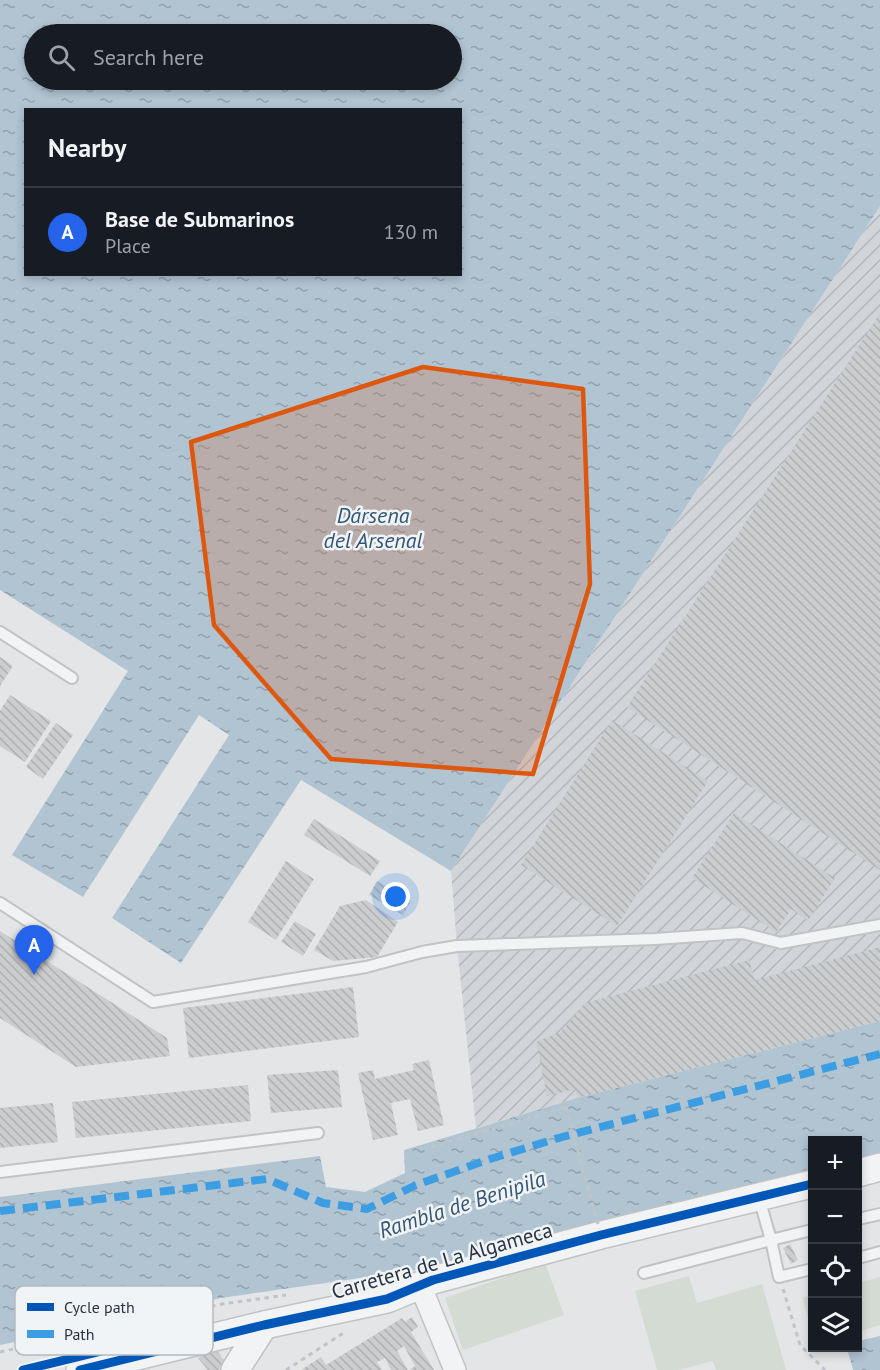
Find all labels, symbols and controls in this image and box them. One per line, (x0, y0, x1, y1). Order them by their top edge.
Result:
search box (24, 24, 462, 90)
icon: search (45, 41, 78, 74)
text: Search here (93, 43, 204, 71)
text: Nearby (48, 131, 126, 164)
text: Base de Submarinos (105, 205, 294, 233)
text: A (61, 219, 74, 245)
text: 130 m (384, 219, 438, 245)
text: Place (105, 233, 151, 259)
water label: Dársena del Arsenal (324, 501, 423, 554)
your location (381, 882, 410, 911)
pin: A (15, 926, 54, 975)
map controls (808, 1136, 862, 1352)
button: + (808, 1136, 862, 1190)
water label: Rambla de Benipila (375, 1164, 549, 1244)
button: − (808, 1190, 862, 1244)
street label: Carretera de La Algameca (328, 1216, 555, 1305)
button: locate (808, 1244, 862, 1298)
legend (15, 1286, 213, 1355)
text: Cycle path (64, 1297, 135, 1317)
button: layers (808, 1298, 862, 1352)
text: Path (64, 1324, 95, 1344)

